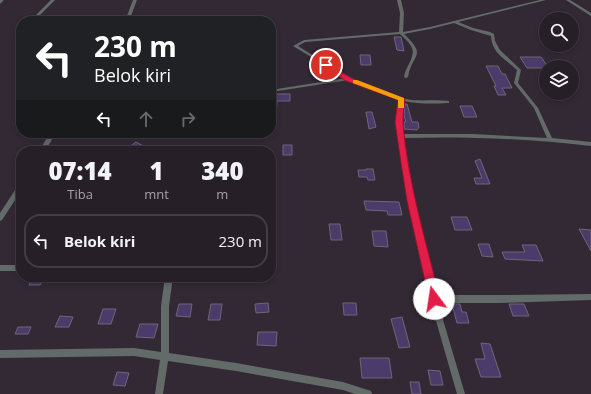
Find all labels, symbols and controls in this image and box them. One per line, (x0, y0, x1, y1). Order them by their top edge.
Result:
map controls (539, 12, 579, 100)
button: search (539, 12, 579, 52)
text: 230 m (94, 27, 177, 65)
icon: left (28, 32, 80, 84)
pin (309, 48, 343, 82)
icon: arrive (315, 54, 337, 76)
button: layers (539, 60, 579, 100)
text: Belok kiri (94, 63, 171, 87)
icon: left (93, 108, 115, 130)
icon: ahead (135, 108, 157, 130)
icon: right (177, 108, 199, 130)
text: 07:14 (48, 154, 112, 187)
text: 1 (149, 154, 164, 187)
text: 340 (201, 154, 243, 187)
text: Tiba (67, 185, 93, 203)
text: mnt (144, 185, 169, 203)
text: m (216, 185, 228, 203)
icon: left (30, 230, 52, 252)
text: Belok kiri (64, 231, 135, 251)
text: 230 m (218, 231, 262, 251)
position arrow (413, 278, 455, 320)

